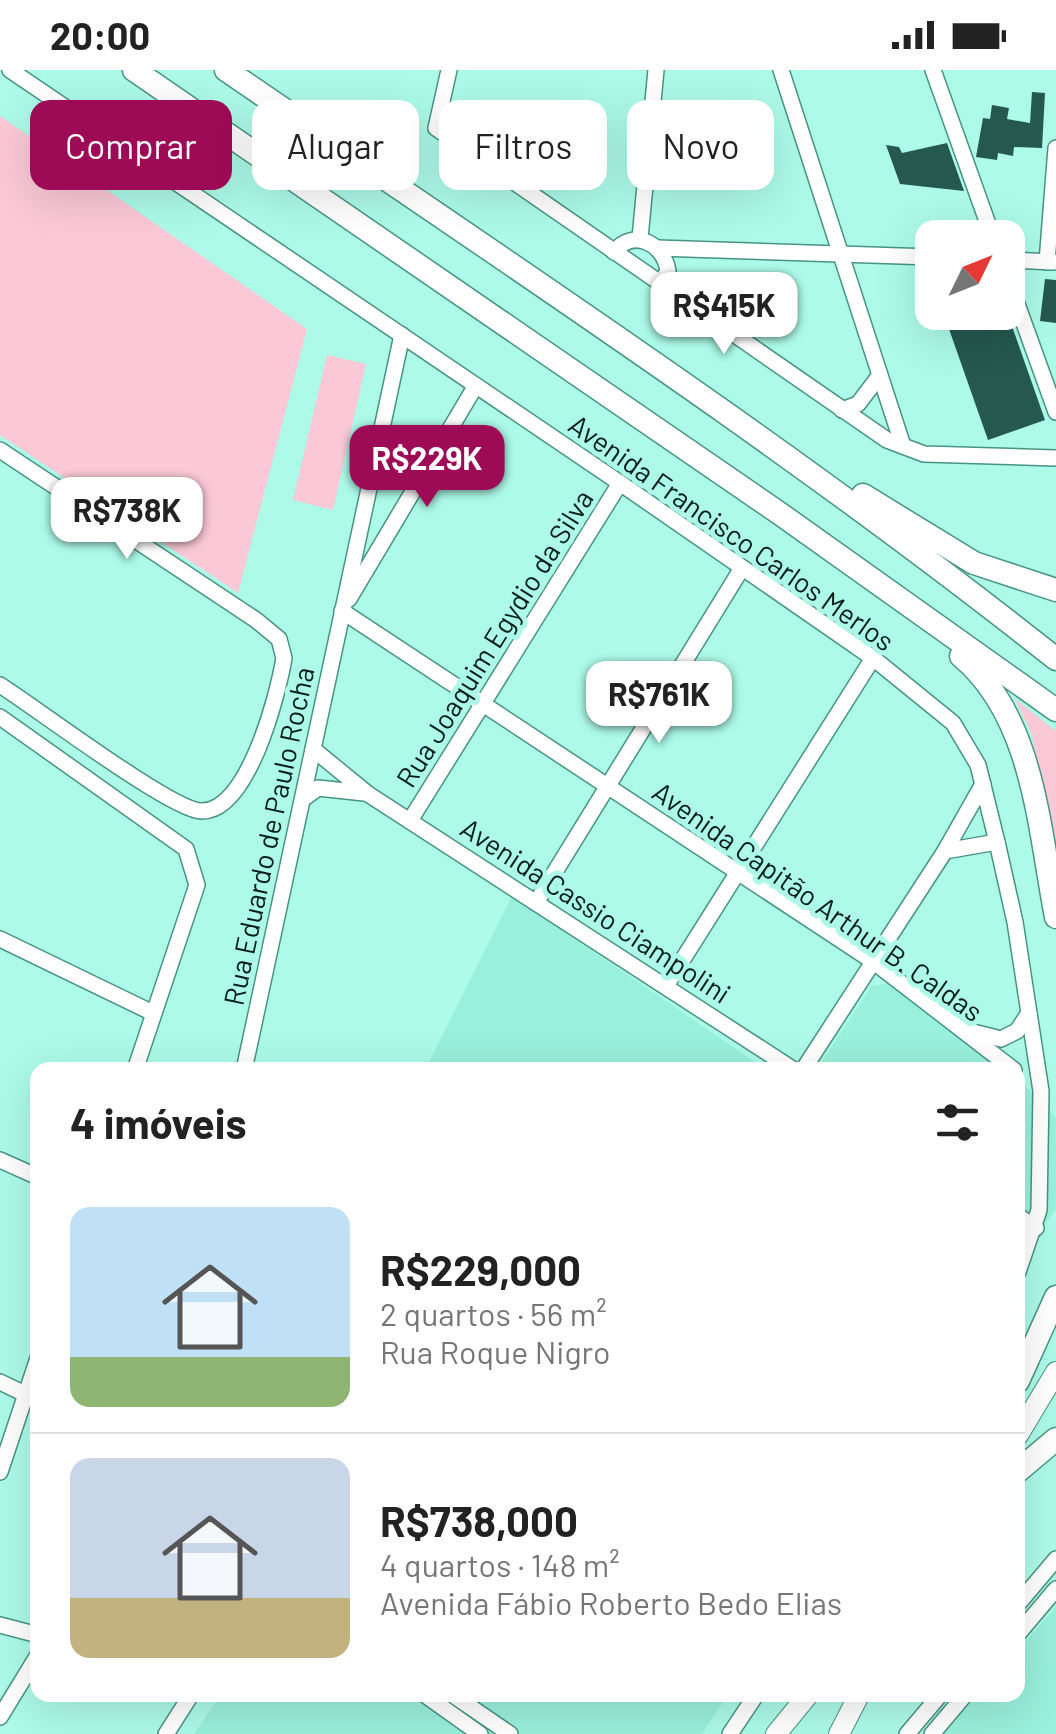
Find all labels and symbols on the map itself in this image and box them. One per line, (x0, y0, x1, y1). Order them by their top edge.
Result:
north arrow (915, 220, 1025, 330)
pin: R$415K (643, 272, 805, 357)
street label: Avenida Francisco Carlos Merlos (563, 406, 901, 658)
pin: R$229K (346, 425, 508, 510)
pin: R$738K (46, 477, 208, 562)
street label: Rua Joaquim Egydio da Silva (388, 483, 600, 793)
pin: R$761K (578, 661, 740, 746)
street label: Rua Eduardo de Paulo Rocha (216, 664, 320, 1008)
street label: Avenida Capitão Arthur B. Caldas (646, 774, 990, 1028)
street label: Avenida Cassio Ciampolini (455, 810, 737, 1010)

